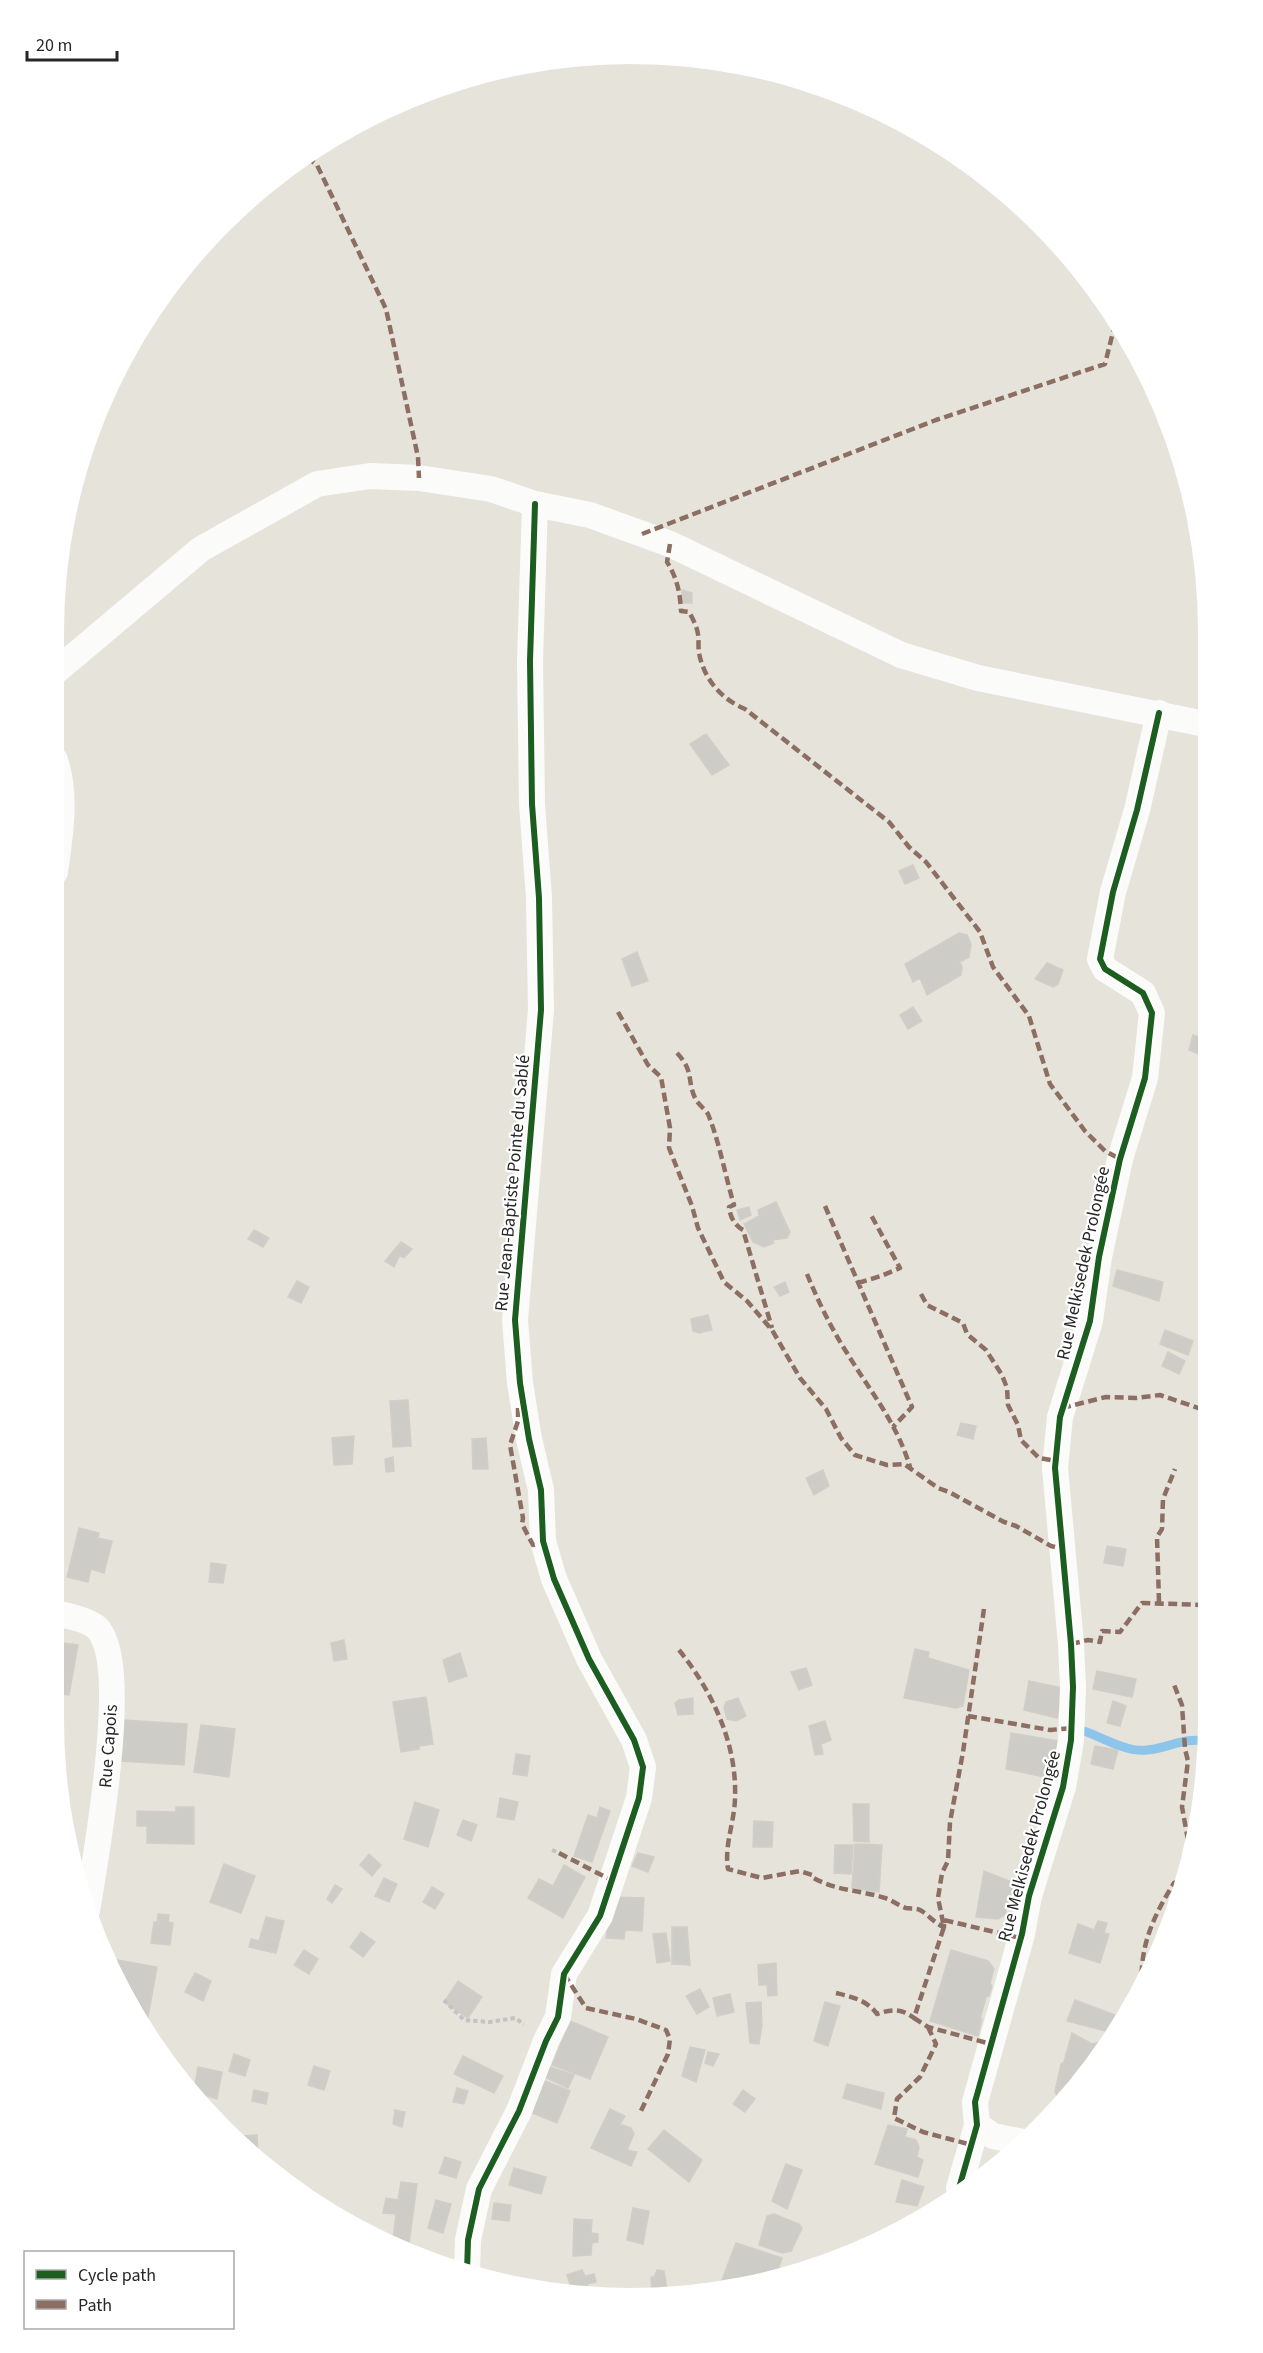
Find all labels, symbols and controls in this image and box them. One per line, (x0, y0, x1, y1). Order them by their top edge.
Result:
scale bar (27, 24, 117, 62)
text: 20 m (36, 33, 72, 58)
street label: Rue Jean-Baptiste Pointe du Sablé (489, 1054, 536, 1312)
street label: Rue Melkisedek Prolongée (1051, 1164, 1116, 1362)
street label: Rue Capois (93, 1703, 124, 1789)
street label: Rue Melkisedek Prolongée (992, 1748, 1067, 1945)
legend (24, 2251, 234, 2329)
text: Cycle path (78, 2263, 156, 2288)
text: Path (78, 2293, 112, 2318)

